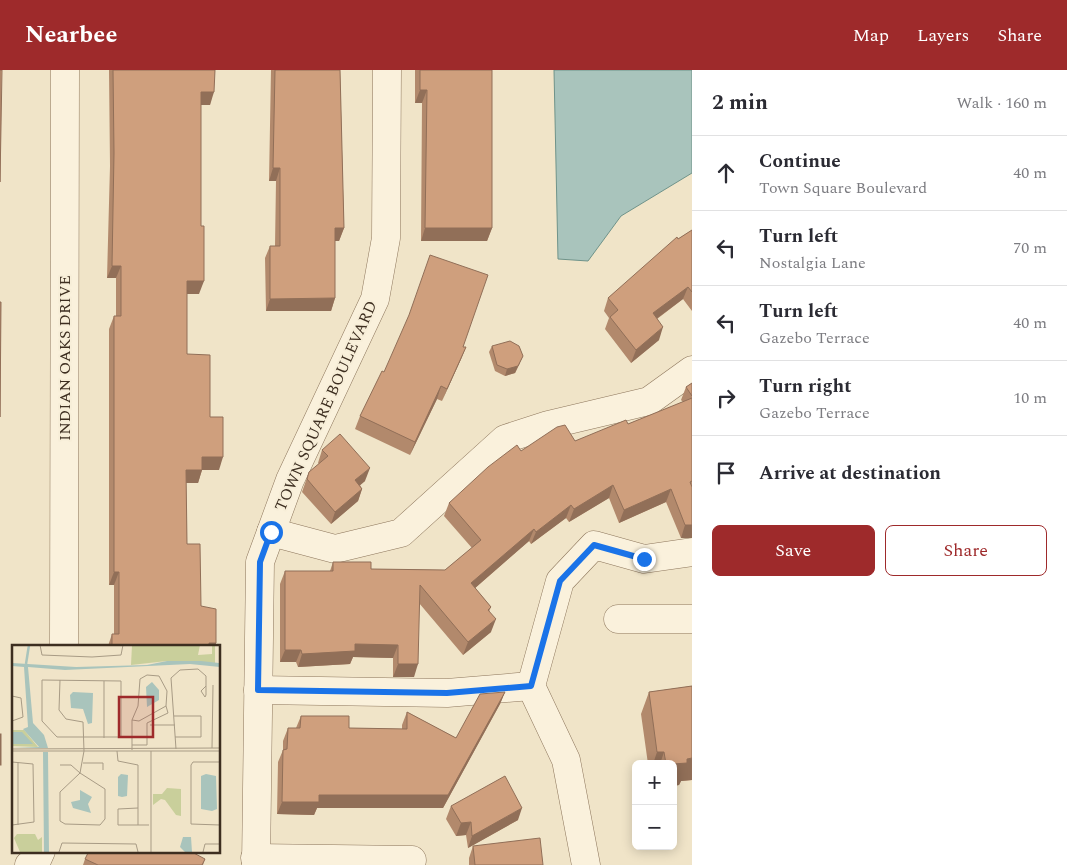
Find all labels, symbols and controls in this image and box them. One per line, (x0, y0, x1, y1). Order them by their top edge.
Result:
text: Nearbee (25, 17, 117, 53)
text: Map (853, 22, 889, 49)
text: Layers (917, 22, 969, 49)
text: Share (997, 22, 1042, 49)
text: 2 min (712, 87, 768, 119)
text: Walk · 160 m (956, 91, 1047, 115)
text: Continue (759, 147, 841, 176)
icon: ahead (712, 159, 740, 187)
text: 40 m (1013, 161, 1047, 185)
text: Town Square Boulevard (759, 176, 927, 200)
text: Turn left (759, 222, 838, 251)
icon: left (712, 234, 740, 262)
text: 70 m (1013, 236, 1047, 260)
text: Nostalgia Lane (759, 251, 866, 275)
street label: INDIAN OAKS DRIVE (53, 275, 77, 441)
street label: TOWN SQUARE BOULEVARD (269, 297, 383, 515)
text: Turn left (759, 297, 838, 326)
icon: left (712, 309, 740, 337)
text: 40 m (1013, 311, 1047, 335)
text: Gazebo Terrace (759, 326, 870, 350)
text: Turn right (759, 372, 852, 401)
icon: right (712, 384, 740, 412)
text: 10 m (1013, 386, 1047, 410)
text: Gazebo Terrace (759, 401, 870, 425)
icon: arrive (712, 459, 740, 487)
text: Arrive at destination (759, 459, 941, 488)
route start (260, 521, 283, 544)
button: Save (712, 525, 875, 576)
button: Share (885, 525, 1047, 576)
route end (633, 548, 656, 571)
inset map (12, 645, 220, 852)
map controls (632, 760, 677, 850)
button: + (632, 760, 677, 805)
button: − (632, 805, 677, 850)

